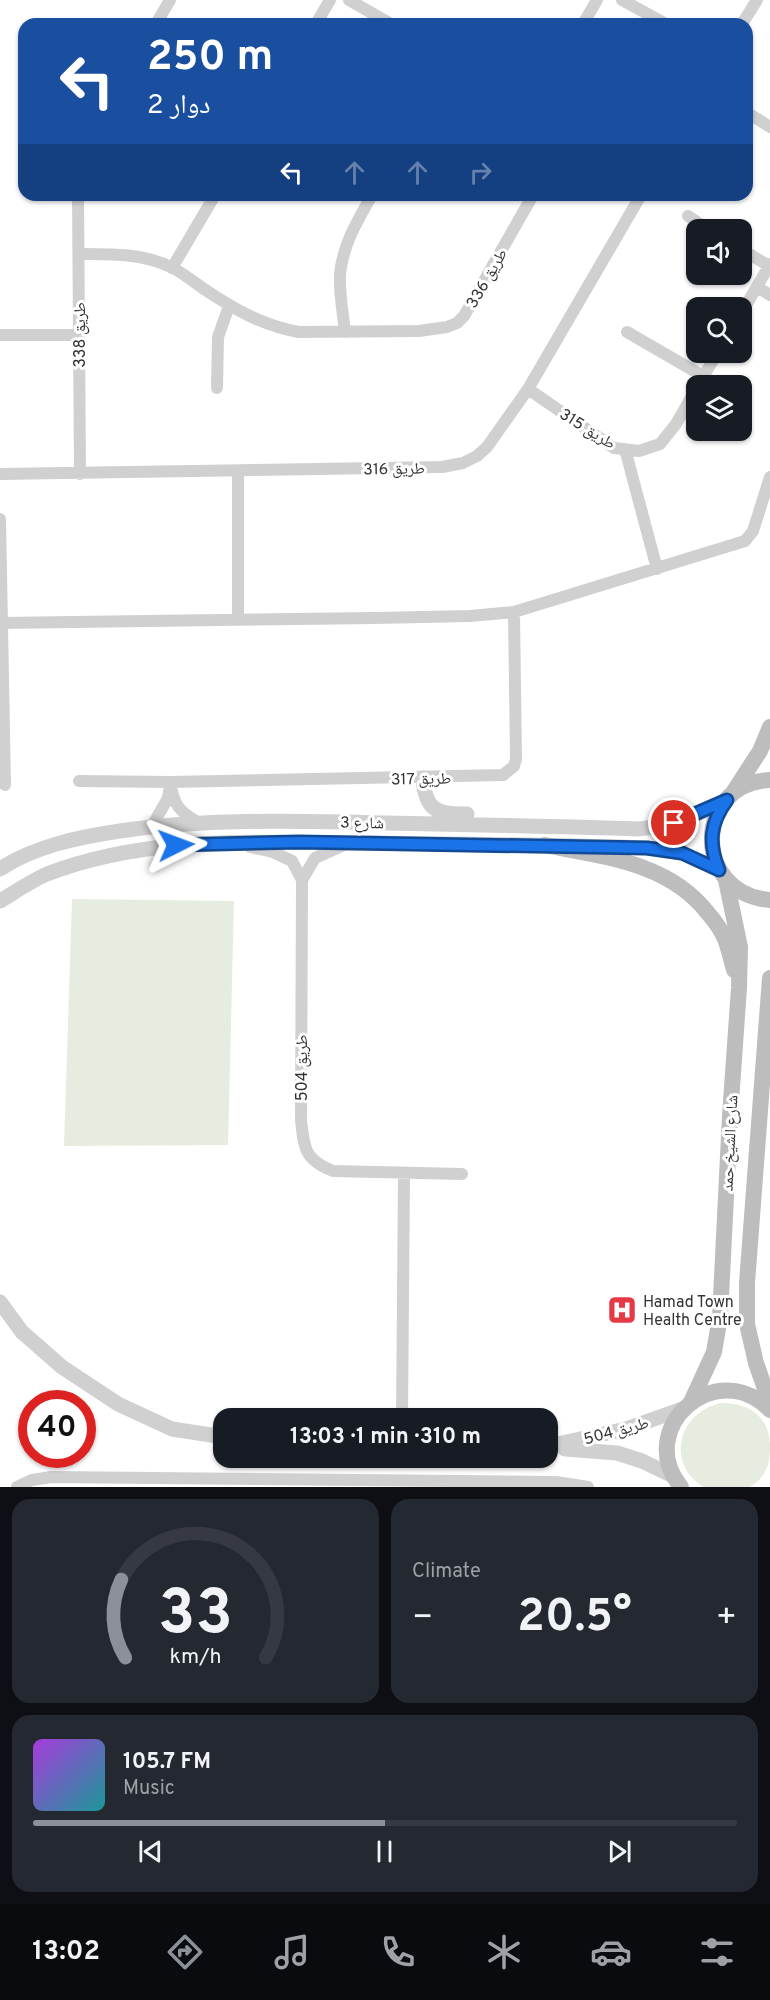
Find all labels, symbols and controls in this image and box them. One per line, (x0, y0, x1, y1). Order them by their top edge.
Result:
text: 250 m (147, 32, 273, 85)
icon: left (48, 42, 126, 120)
text: دوار 2 (147, 89, 211, 123)
icon: left (275, 156, 308, 189)
icon: ahead (338, 156, 371, 189)
icon: ahead (401, 156, 434, 189)
icon: right (464, 156, 497, 189)
map controls (686, 219, 752, 441)
button: sound (686, 219, 752, 285)
street label: طريق 336 (463, 246, 513, 312)
button: search (686, 297, 752, 363)
street label: طريق 338 (71, 302, 91, 368)
button: layers (686, 375, 752, 441)
street label: طريق 315 (555, 405, 619, 455)
street label: طريق 316 (363, 459, 425, 481)
street label: طريق 317 (391, 769, 451, 791)
pin (648, 797, 699, 848)
icon: arrive (657, 806, 690, 839)
position arrow (144, 813, 208, 877)
street label: شارع 3 (340, 814, 384, 834)
street label: طريق 504 (293, 1035, 313, 1101)
street label: شارع الشيخ حمد (718, 1094, 744, 1192)
place label: Hamad Town Health Centre (643, 1293, 742, 1331)
hospital icon: Hamad Town Health Centre (606, 1294, 638, 1326)
speed limit sign: 40 (18, 1390, 96, 1468)
street label: طريق 504 (582, 1414, 651, 1450)
text: 13:03 · 1 min · 310 m (290, 1424, 481, 1451)
text: Climate (412, 1559, 481, 1585)
text: 33 (158, 1577, 233, 1656)
text: 20.5° (517, 1590, 632, 1647)
text: − (412, 1598, 433, 1640)
text: + (716, 1598, 737, 1640)
text: km/h (169, 1644, 222, 1671)
text: 105.7 FM (123, 1749, 211, 1776)
text: Music (123, 1776, 175, 1802)
icon: previous (134, 1835, 167, 1868)
icon: pause (368, 1835, 401, 1868)
icon: next (603, 1835, 636, 1868)
icon: directions (164, 1931, 206, 1973)
icon: music (271, 1931, 313, 1973)
icon: phone (377, 1931, 419, 1973)
icon: climate (483, 1931, 525, 1973)
icon: car (590, 1931, 632, 1973)
icon: filters (696, 1931, 738, 1973)
text: 13:02 (32, 1935, 100, 1969)

